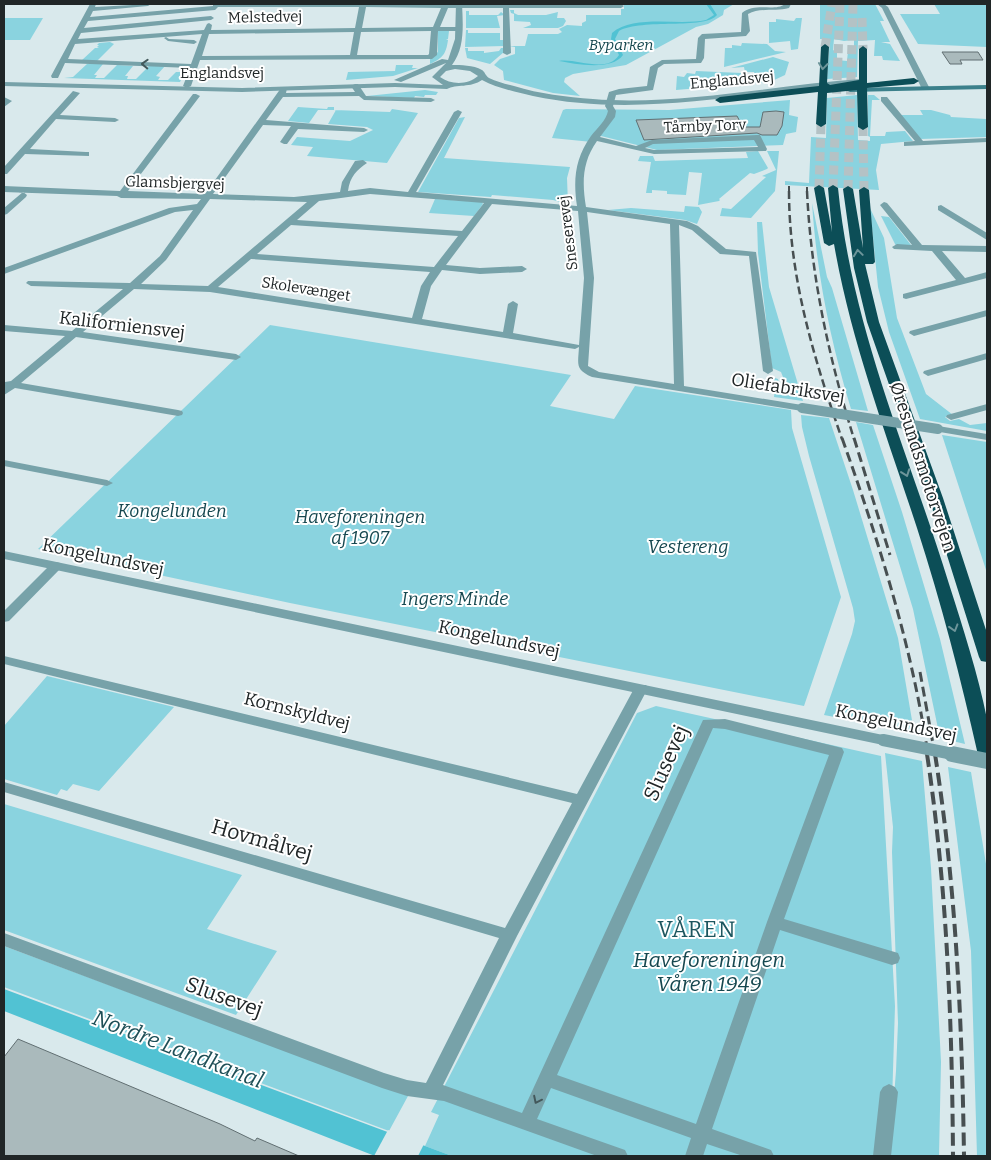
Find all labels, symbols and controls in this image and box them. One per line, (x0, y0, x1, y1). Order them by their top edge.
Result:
street label: Melstedvej (228, 7, 302, 27)
park label: Byparken (589, 36, 653, 54)
one-way arrow (141, 58, 149, 69)
one-way arrow (818, 62, 829, 70)
street label: Englandsvej (180, 64, 264, 82)
street label: Englandsvej (689, 67, 775, 93)
street label: Tårnby Torv (663, 116, 747, 136)
street label: Glamsbjergvej (125, 172, 225, 194)
street label: Sneserevej (554, 194, 582, 272)
one-way arrow (853, 249, 863, 257)
street label: Skolevænget (260, 273, 352, 305)
street label: Kaliforniensvej (58, 306, 186, 344)
street label: Oliefabriksvej (730, 368, 846, 408)
street label: Øresundsmotorvejen (885, 379, 961, 556)
one-way arrow (900, 468, 910, 477)
park label: Kongelunden (117, 500, 227, 522)
park label: Haveforeningen af 1907 (295, 506, 425, 549)
street label: Kongelundsvej (40, 533, 166, 581)
park label: Vestereng (647, 536, 729, 558)
park label: Ingers Minde (402, 588, 508, 610)
street label: Kongelundsvej (436, 615, 562, 663)
one-way arrow (948, 623, 958, 632)
street label: Kornskyldvej (242, 687, 352, 735)
street label: Kongelundsvej (833, 699, 959, 747)
street label: Slusevej (638, 721, 694, 805)
street label: Hovmålvej (209, 813, 315, 867)
district label: VÅREN (658, 916, 736, 943)
park label: Haveforeningen Våren 1949 (633, 947, 785, 997)
street label: Slusevej (182, 971, 266, 1023)
water label: Nordre Landkanal (89, 1004, 267, 1094)
one-way arrow (533, 1095, 543, 1104)

